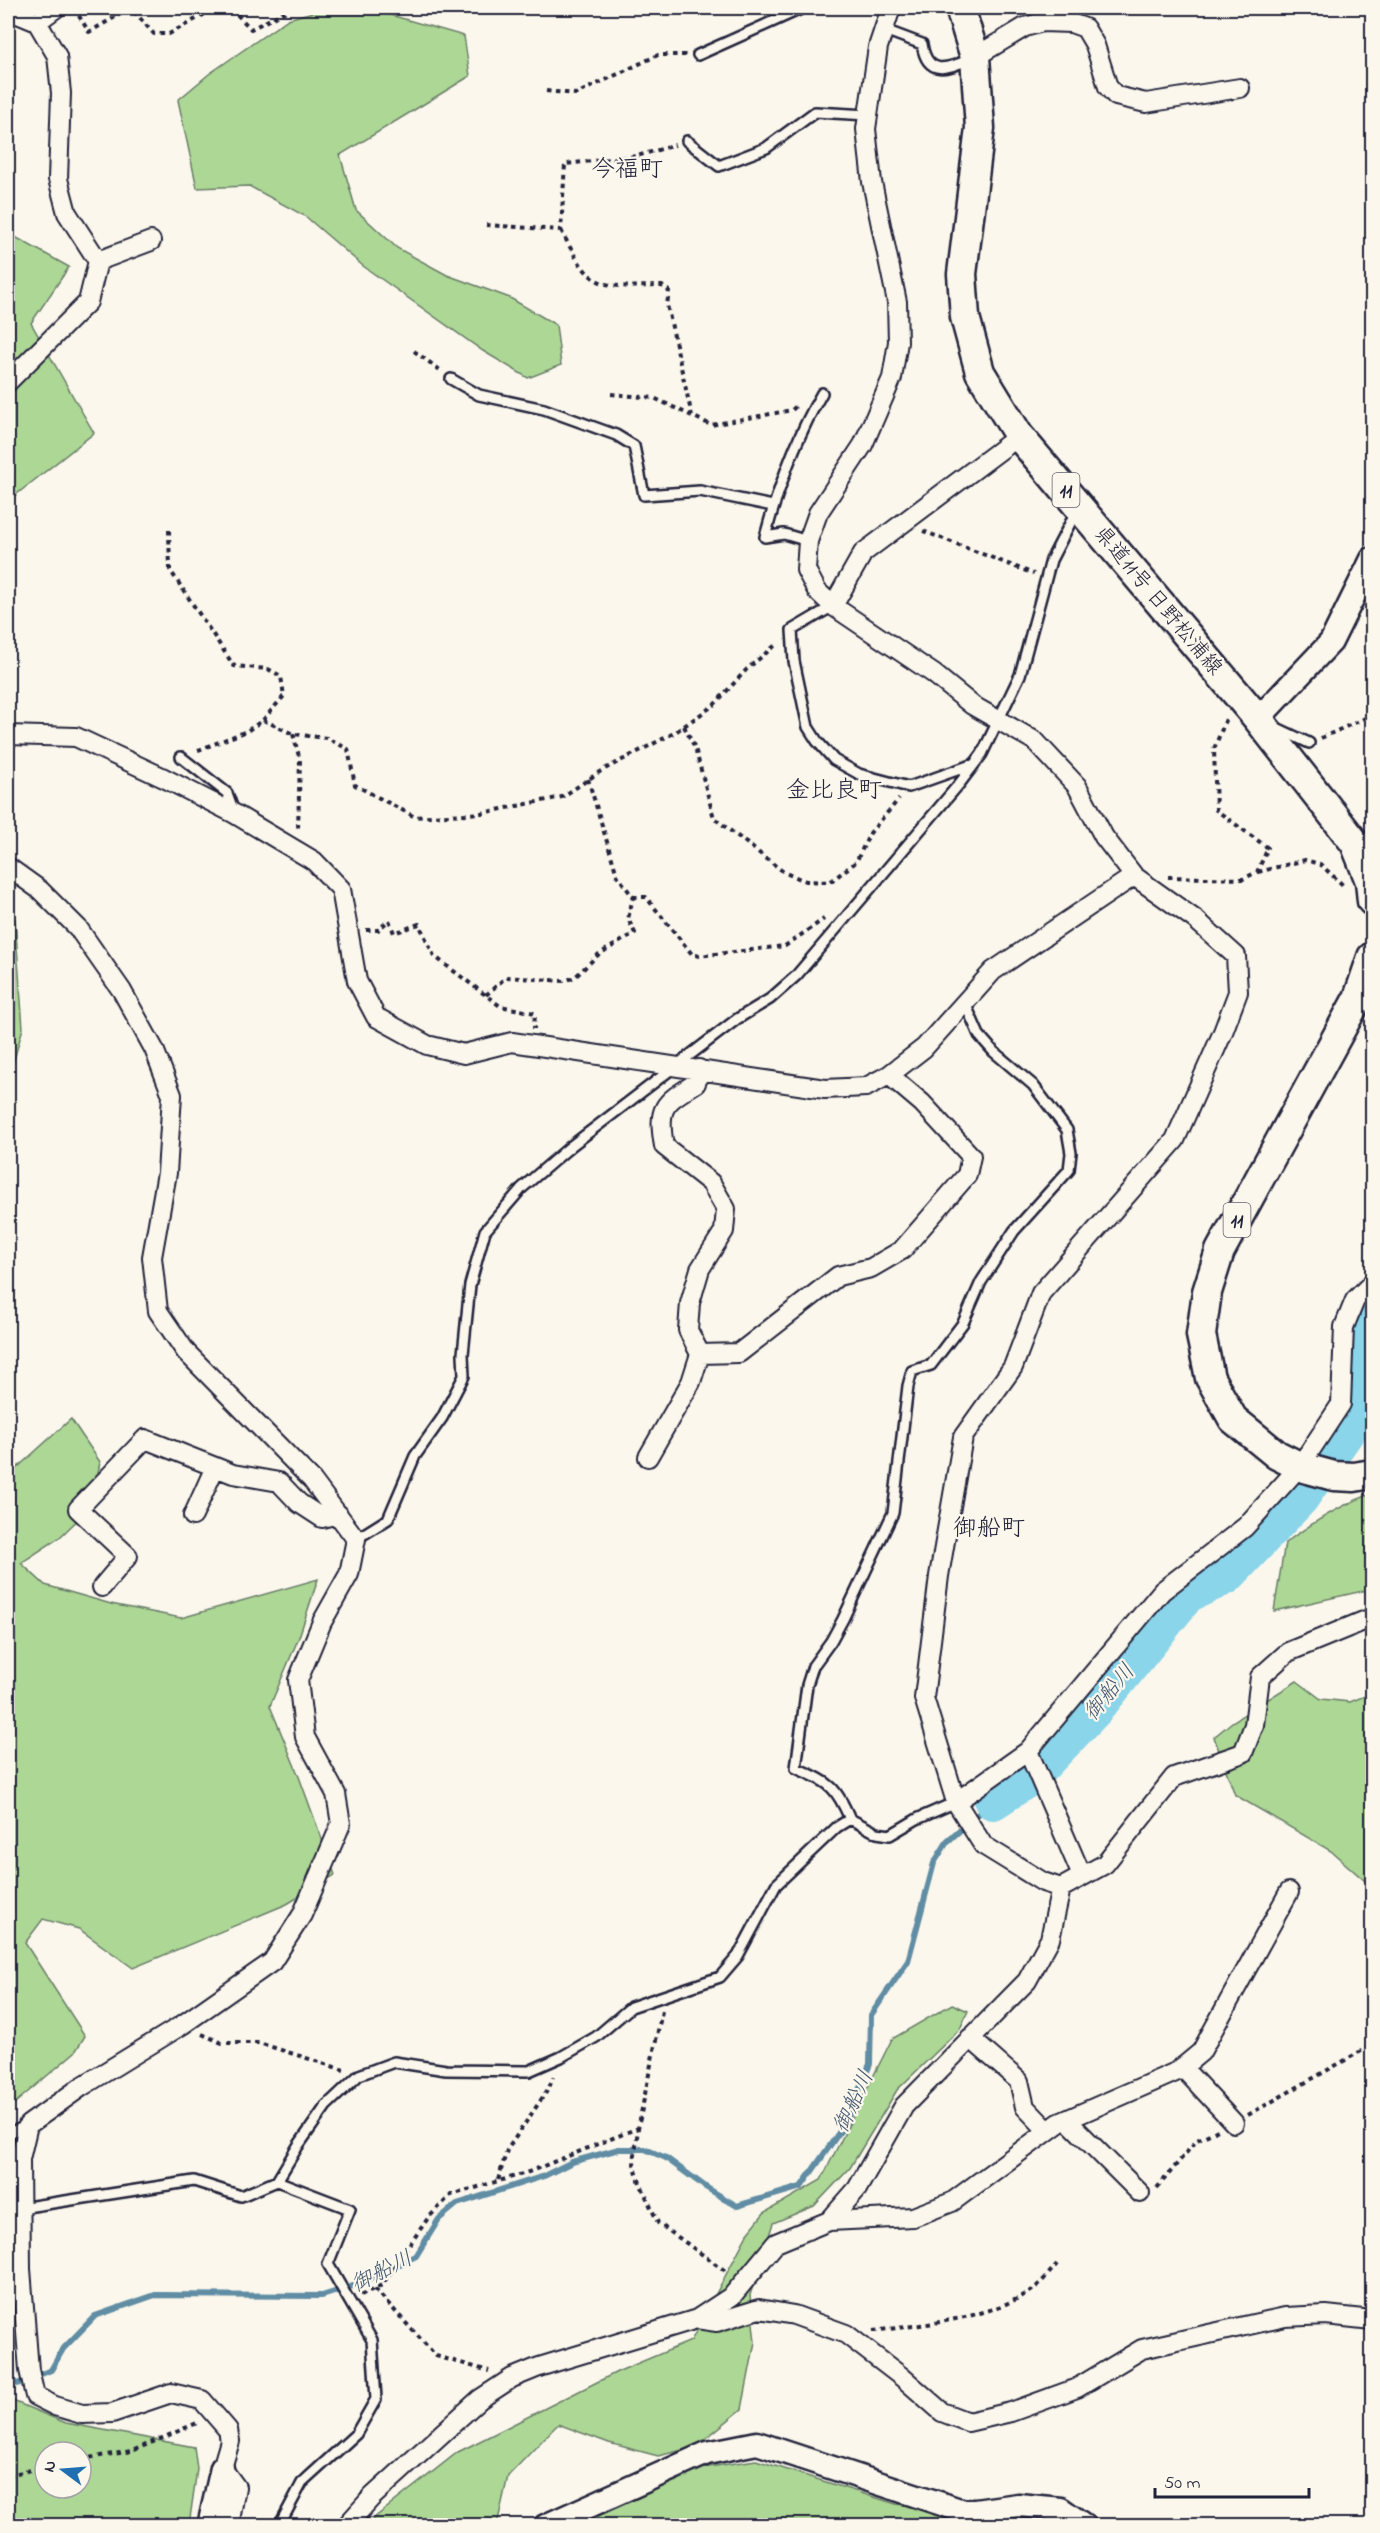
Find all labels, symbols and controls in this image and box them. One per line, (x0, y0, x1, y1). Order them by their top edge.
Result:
district label: 今福町 (591, 153, 663, 188)
road number: 11 (1052, 473, 1080, 507)
street label: 県道11号 日野松浦線 (1086, 520, 1229, 682)
district label: 金比良町 (786, 774, 882, 809)
road number: 11 (1224, 1203, 1250, 1237)
district label: 御船町 (953, 1512, 1025, 1547)
water label: 御船川 (1077, 1657, 1144, 1728)
water label: 御船川 (826, 2066, 883, 2139)
water label: 御船川 (346, 2243, 419, 2302)
north arrow (33, 2440, 93, 2500)
text: N (37, 2458, 64, 2475)
scale bar (1155, 2461, 1310, 2499)
text: 50 m (1164, 2471, 1201, 2497)

